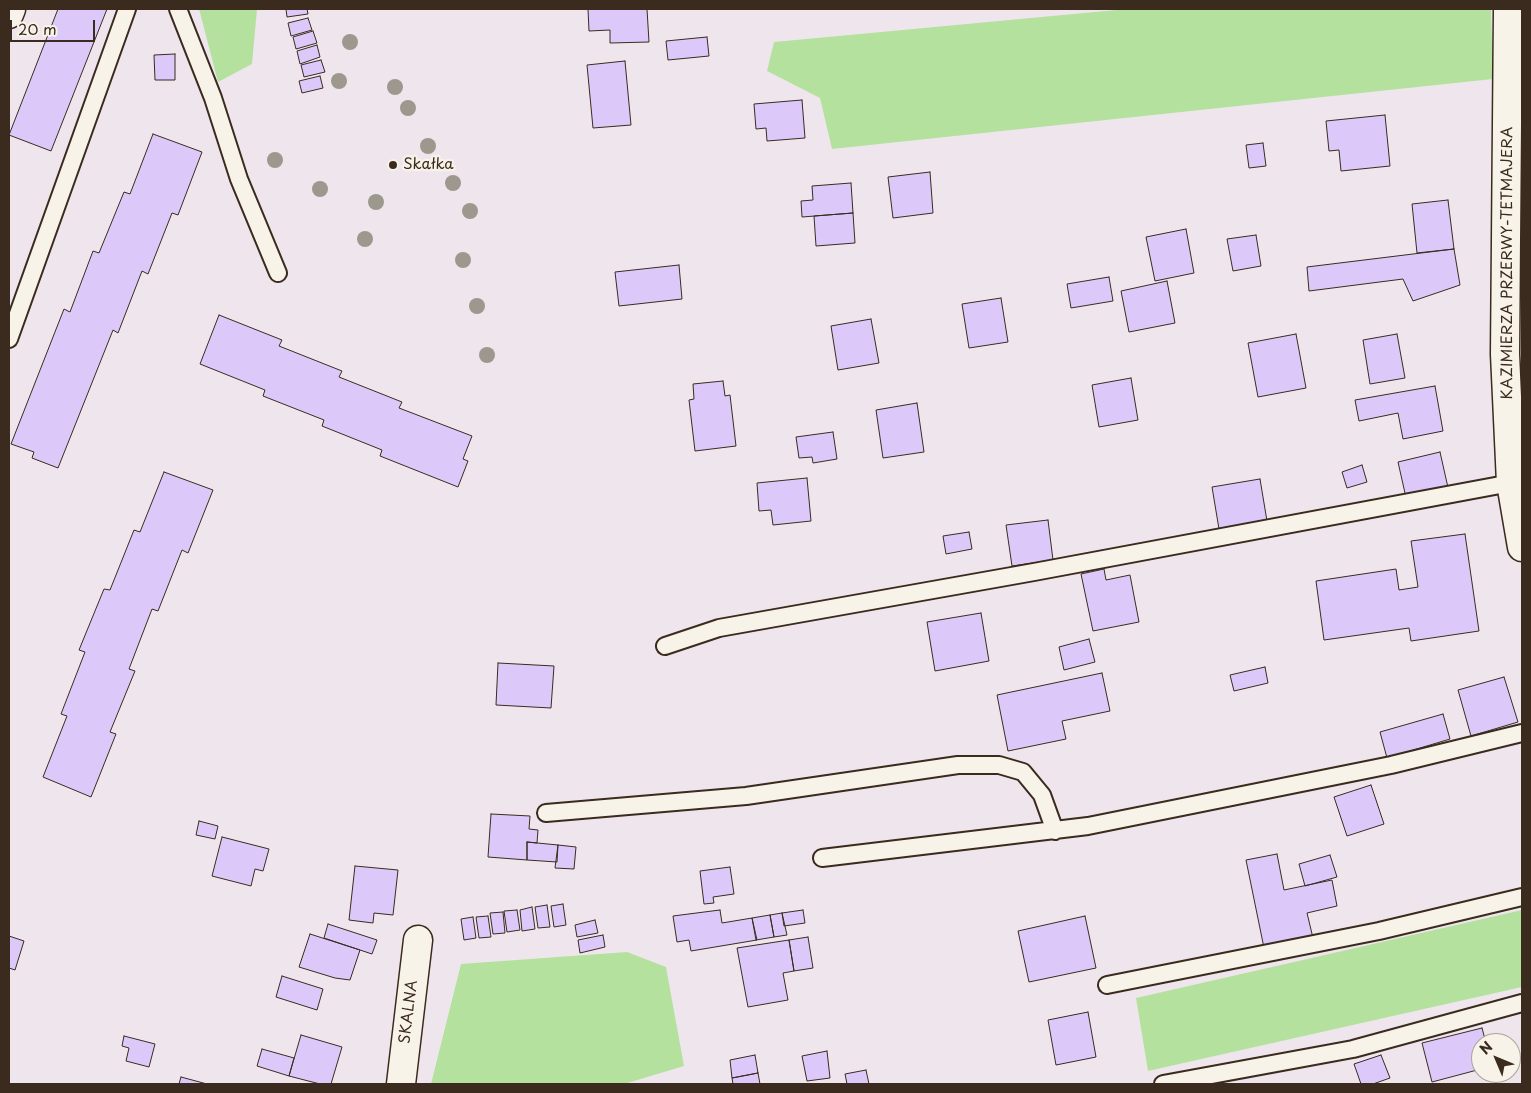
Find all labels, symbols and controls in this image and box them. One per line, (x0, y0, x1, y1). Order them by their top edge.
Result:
scale bar (12, 10, 98, 42)
text: 20 m (18, 17, 57, 40)
street label: KAZIMIERZA PRZERWY-TETMAJERA (1499, 127, 1517, 399)
place label: Skałka (403, 156, 454, 174)
marker: Skałka (387, 159, 399, 171)
street label: SKALNA (396, 979, 422, 1045)
north arrow (1471, 1033, 1521, 1083)
text: N (1474, 1036, 1497, 1059)

